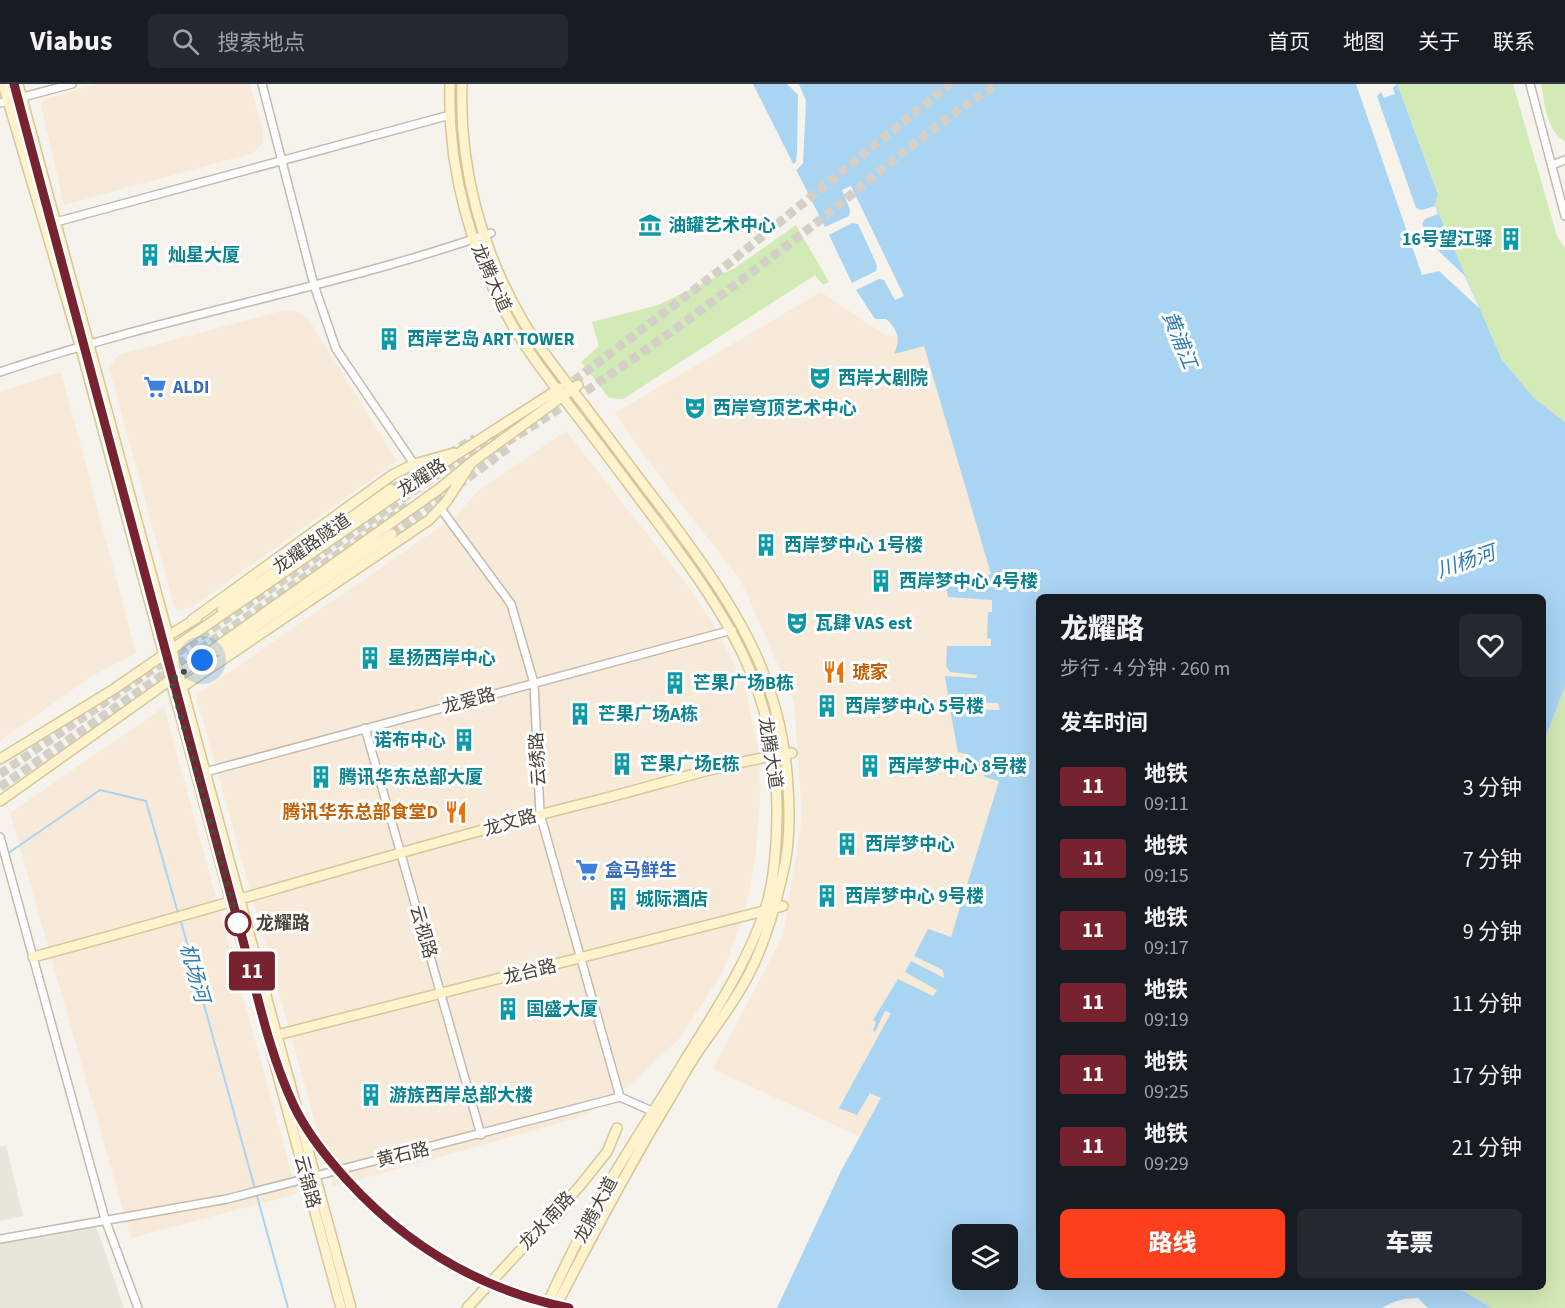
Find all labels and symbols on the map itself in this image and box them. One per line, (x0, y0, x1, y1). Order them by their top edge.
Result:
museum icon: 油罐艺术中心 (637, 212, 663, 238)
place label: 油罐艺术中心 (668, 213, 776, 238)
building icon: 16号望江驿 (1498, 226, 1524, 252)
place label: 16号望江驿 (1402, 227, 1493, 252)
street label: 龙腾大道 (465, 240, 517, 316)
building icon: 灿星大厦 (137, 242, 163, 268)
place label: 灿星大厦 (168, 243, 240, 268)
water label: 黄浦江 (1155, 307, 1204, 375)
building icon: 西岸艺岛 ART TOWER (376, 326, 402, 352)
place label: 西岸艺岛 ART TOWER (407, 327, 575, 352)
theatre icon: 西岸大剧院 (807, 365, 833, 391)
place label: 西岸大剧院 (838, 366, 928, 391)
supermarket icon: ALDI (142, 374, 168, 400)
place label: ALDI (172, 375, 210, 400)
theatre icon: 西岸穹顶艺术中心 (682, 395, 708, 421)
place label: 西岸穹顶艺术中心 (713, 396, 857, 421)
street label: 龙耀路 (393, 453, 451, 503)
street label: 龙耀路隧道 (268, 508, 356, 580)
building icon: 西岸梦中心 1号楼 (753, 532, 779, 558)
place label: 西岸梦中心 1号楼 (784, 533, 923, 558)
water label: 川杨河 (1433, 538, 1503, 585)
building icon: 西岸梦中心 4号楼 (868, 568, 894, 594)
place label: 西岸梦中心 4号楼 (899, 569, 1038, 594)
theatre icon: 瓦肆 VAS est (784, 610, 810, 636)
place label: 瓦肆 VAS est (815, 611, 912, 636)
your location (187, 645, 217, 675)
building icon: 星扬西岸中心 (357, 645, 383, 671)
place label: 星扬西岸中心 (388, 646, 496, 671)
restaurant icon: 琥家 (821, 659, 847, 685)
place label: 琥家 (852, 660, 888, 685)
building icon: 芒果广场B栋 (662, 670, 688, 696)
place label: 芒果广场B栋 (693, 671, 794, 696)
street label: 龙爱路 (440, 682, 498, 720)
building icon: 西岸梦中心 5号楼 (814, 693, 840, 719)
place label: 西岸梦中心 5号楼 (845, 694, 984, 719)
building icon: 芒果广场A栋 (567, 701, 593, 727)
place label: 芒果广场A栋 (598, 702, 698, 727)
street label: 龙腾大道 (752, 715, 788, 791)
building icon: 诺布中心 (451, 727, 477, 753)
place label: 诺布中心 (374, 728, 446, 753)
street label: 云绣路 (524, 731, 552, 787)
building icon: 芒果广场E栋 (609, 751, 635, 777)
place label: 芒果广场E栋 (640, 752, 740, 777)
building icon: 西岸梦中心 8号楼 (857, 753, 883, 779)
place label: 西岸梦中心 8号楼 (888, 754, 1027, 779)
building icon: 腾讯华东总部大厦 (308, 764, 334, 790)
place label: 腾讯华东总部大厦 (339, 765, 483, 790)
restaurant icon: 腾讯华东总部食堂D (443, 799, 469, 825)
place label: 腾讯华东总部食堂D (283, 800, 438, 825)
street label: 龙文路 (481, 804, 539, 842)
building icon: 西岸梦中心 (834, 831, 860, 857)
place label: 西岸梦中心 (865, 832, 955, 857)
supermarket icon: 盒马鲜生 (574, 857, 600, 883)
place label: 盒马鲜生 (605, 858, 677, 883)
building icon: 西岸梦中心 9号楼 (814, 883, 840, 909)
place label: 西岸梦中心 9号楼 (845, 884, 984, 909)
building icon: 城际酒店 (605, 886, 631, 912)
place label: 城际酒店 (636, 887, 708, 912)
street label: 云视路 (404, 903, 442, 961)
marker: 龙耀路 (225, 910, 251, 936)
place label: 龙耀路 (256, 911, 310, 936)
water label: 机场河 (172, 940, 217, 1010)
line badge: 11 (225, 952, 279, 990)
street label: 龙台路 (501, 953, 559, 991)
building icon: 国盛大厦 (495, 996, 521, 1022)
place label: 国盛大厦 (526, 997, 598, 1022)
building icon: 游族西岸总部大楼 (358, 1082, 384, 1108)
place label: 游族西岸总部大楼 (389, 1083, 533, 1108)
street label: 黄石路 (374, 1136, 432, 1174)
street label: 云锦路 (288, 1153, 326, 1211)
street label: 龙腾大道 (568, 1172, 624, 1248)
street label: 龙水南路 (513, 1186, 581, 1256)

